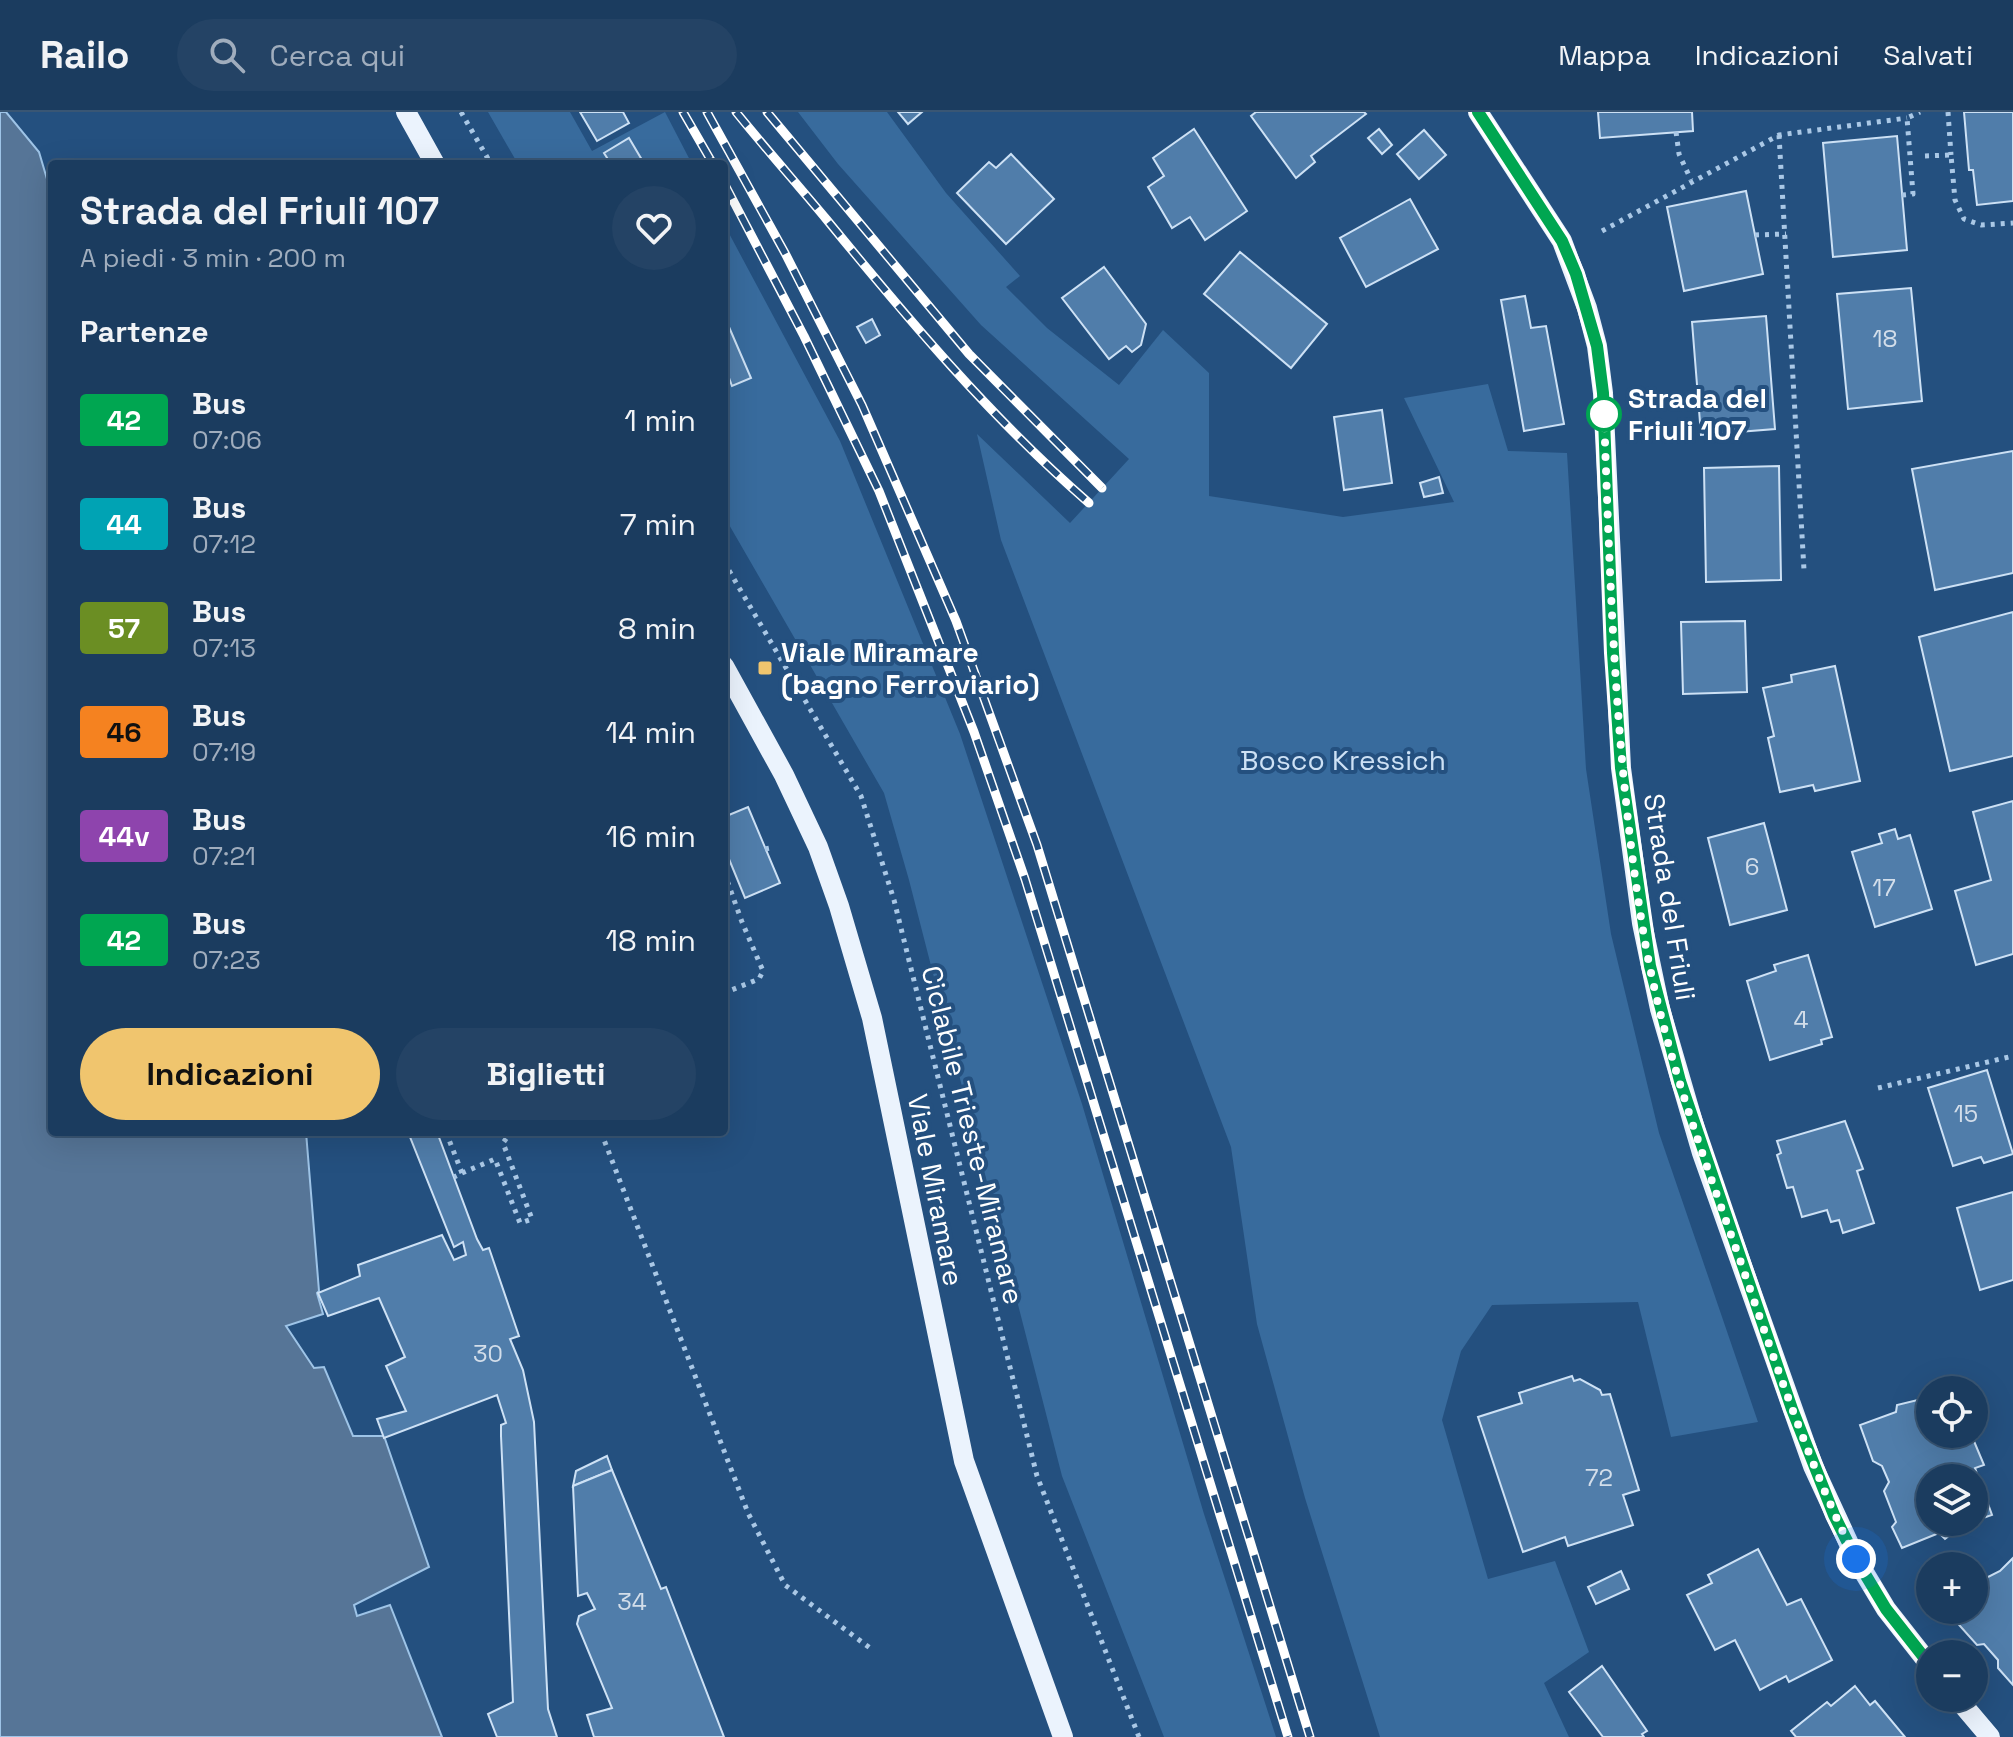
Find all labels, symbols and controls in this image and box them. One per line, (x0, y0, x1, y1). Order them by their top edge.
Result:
search box (177, 19, 737, 91)
text: Railo (40, 31, 129, 79)
icon: search (205, 33, 249, 77)
text: Cerca qui (269, 36, 405, 75)
text: Mappa (1558, 37, 1651, 73)
text: Indicazioni (1695, 37, 1839, 73)
text: Salvati (1883, 37, 1973, 73)
button: heart (612, 186, 696, 270)
text: Strada del Friuli 107 (80, 187, 439, 235)
text: A piedi · 3 min · 200 m (80, 241, 346, 275)
text: Partenze (80, 312, 209, 351)
house number: 18 (1873, 323, 1897, 354)
place label: Strada del Friuli 107 (1628, 380, 1767, 448)
text: Bus (192, 384, 246, 423)
marker: Strada del Friuli 107 (1587, 397, 1621, 431)
text: 1 min (624, 401, 696, 440)
text: 42 (107, 402, 141, 438)
text: 07:06 (192, 423, 262, 457)
text: Bus (192, 488, 246, 527)
text: 7 min (620, 505, 696, 544)
text: 44 (106, 506, 142, 542)
text: 07:12 (192, 527, 256, 561)
text: Bus (192, 592, 246, 631)
text: 8 min (618, 609, 696, 648)
text: 57 (108, 610, 140, 646)
text: 07:13 (192, 631, 256, 665)
place label: Viale Miramare (bagno Ferroviario) (781, 634, 1040, 702)
marker: Viale Miramare (bagno Ferroviario) (756, 659, 774, 677)
text: Bus (192, 696, 246, 735)
text: 14 min (605, 713, 696, 752)
text: 46 (106, 714, 142, 750)
text: 07:19 (192, 735, 256, 769)
park label: Bosco Kressich (1240, 742, 1446, 778)
street label: Strada del Friuli (1636, 791, 1704, 1003)
text: Bus (192, 800, 246, 839)
text: 16 min (606, 817, 696, 856)
text: 44v (99, 818, 149, 854)
text: 07:21 (192, 839, 256, 873)
house number: 6 (1745, 851, 1759, 882)
house number: 17 (1872, 872, 1896, 903)
text: Bus (192, 904, 246, 943)
text: 18 min (606, 921, 696, 960)
text: 42 (107, 922, 141, 958)
text: 07:23 (192, 943, 261, 977)
street label: Ciclabile Trieste-Miramare (913, 962, 1033, 1308)
house number: 4 (1794, 1004, 1809, 1035)
button: Indicazioni (80, 1028, 380, 1120)
button: Biglietti (396, 1028, 696, 1120)
street label: Viale Miramare (900, 1091, 972, 1289)
house number: 15 (1954, 1098, 1978, 1129)
house number: 30 (473, 1338, 503, 1369)
map controls (1916, 1376, 1988, 1712)
button: locate (1916, 1376, 1988, 1448)
house number: 72 (1585, 1462, 1613, 1493)
button: layers (1916, 1464, 1988, 1536)
your location (1836, 1539, 1876, 1579)
button: + (1916, 1552, 1988, 1624)
house number: 34 (617, 1586, 647, 1617)
button: − (1916, 1640, 1988, 1712)

